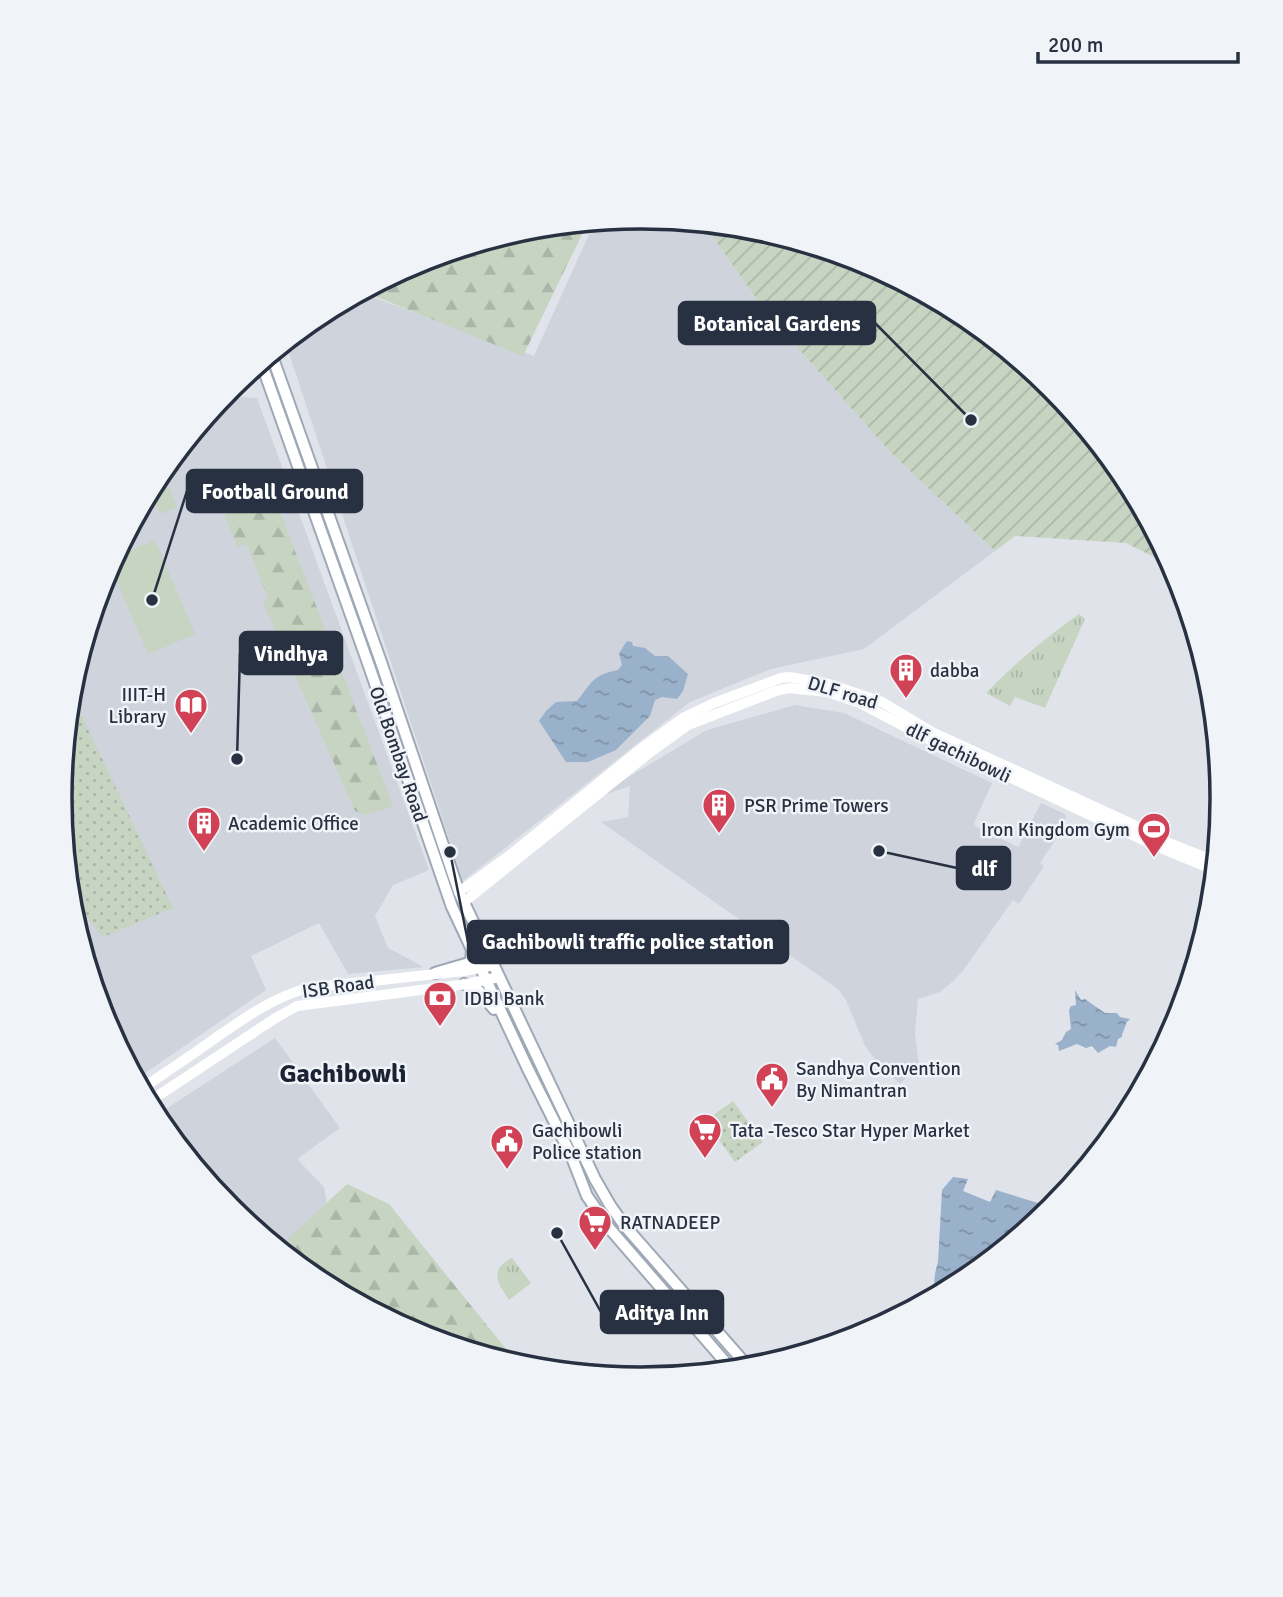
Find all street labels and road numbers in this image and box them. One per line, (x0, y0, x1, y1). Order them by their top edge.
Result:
street label: DLF road (805, 671, 881, 715)
street label: Old Bombay Road (364, 683, 432, 825)
street label: dlf gachibowli (902, 717, 1015, 789)
street label: ISB Road (301, 970, 376, 1004)

